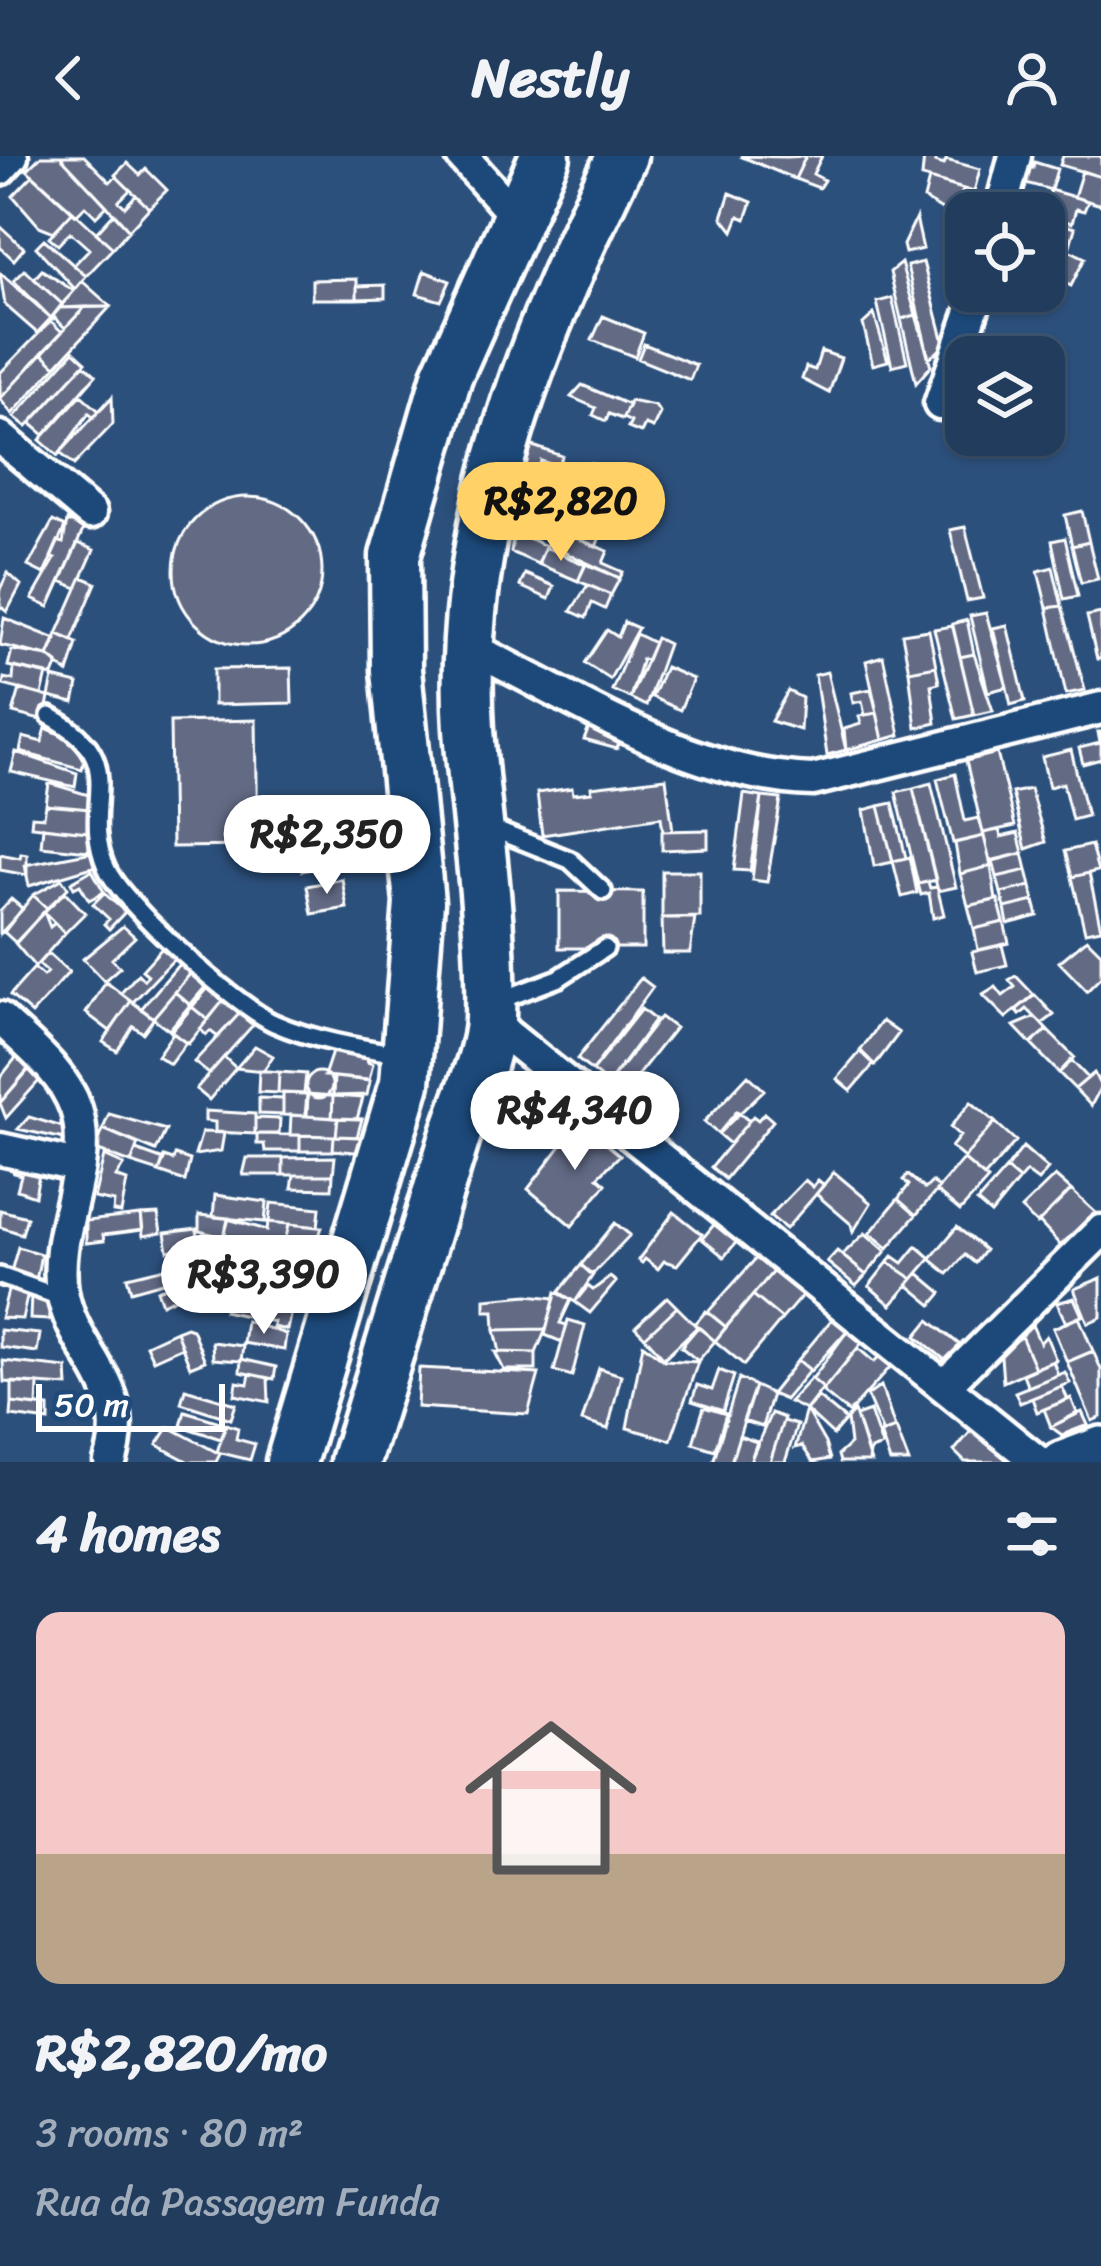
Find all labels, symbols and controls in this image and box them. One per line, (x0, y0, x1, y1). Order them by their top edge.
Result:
text: Nestly (472, 30, 629, 126)
icon: back (36, 45, 102, 111)
icon: person (999, 45, 1065, 111)
map controls (945, 192, 1065, 456)
button: locate (945, 192, 1065, 312)
button: layers (945, 336, 1065, 456)
pin: R$2,820 (450, 462, 672, 564)
text: R$2,820 (484, 466, 638, 535)
pin: R$2,350 (216, 795, 438, 897)
text: R$2,350 (251, 799, 403, 868)
pin: R$4,340 (464, 1071, 686, 1173)
text: R$4,340 (497, 1075, 653, 1144)
pin: R$3,390 (153, 1235, 375, 1337)
text: R$3,390 (188, 1239, 340, 1308)
text: 50 m (54, 1376, 129, 1434)
scale bar (36, 1378, 225, 1431)
text: 4 homes (36, 1489, 220, 1579)
icon: filters (999, 1501, 1065, 1567)
icon: home (443, 1690, 659, 1906)
text: R$2,820/mo (36, 2008, 327, 2098)
text: 3 rooms · 80 m² (36, 2098, 303, 2167)
text: Rua da Passagem Funda (36, 2167, 439, 2236)

